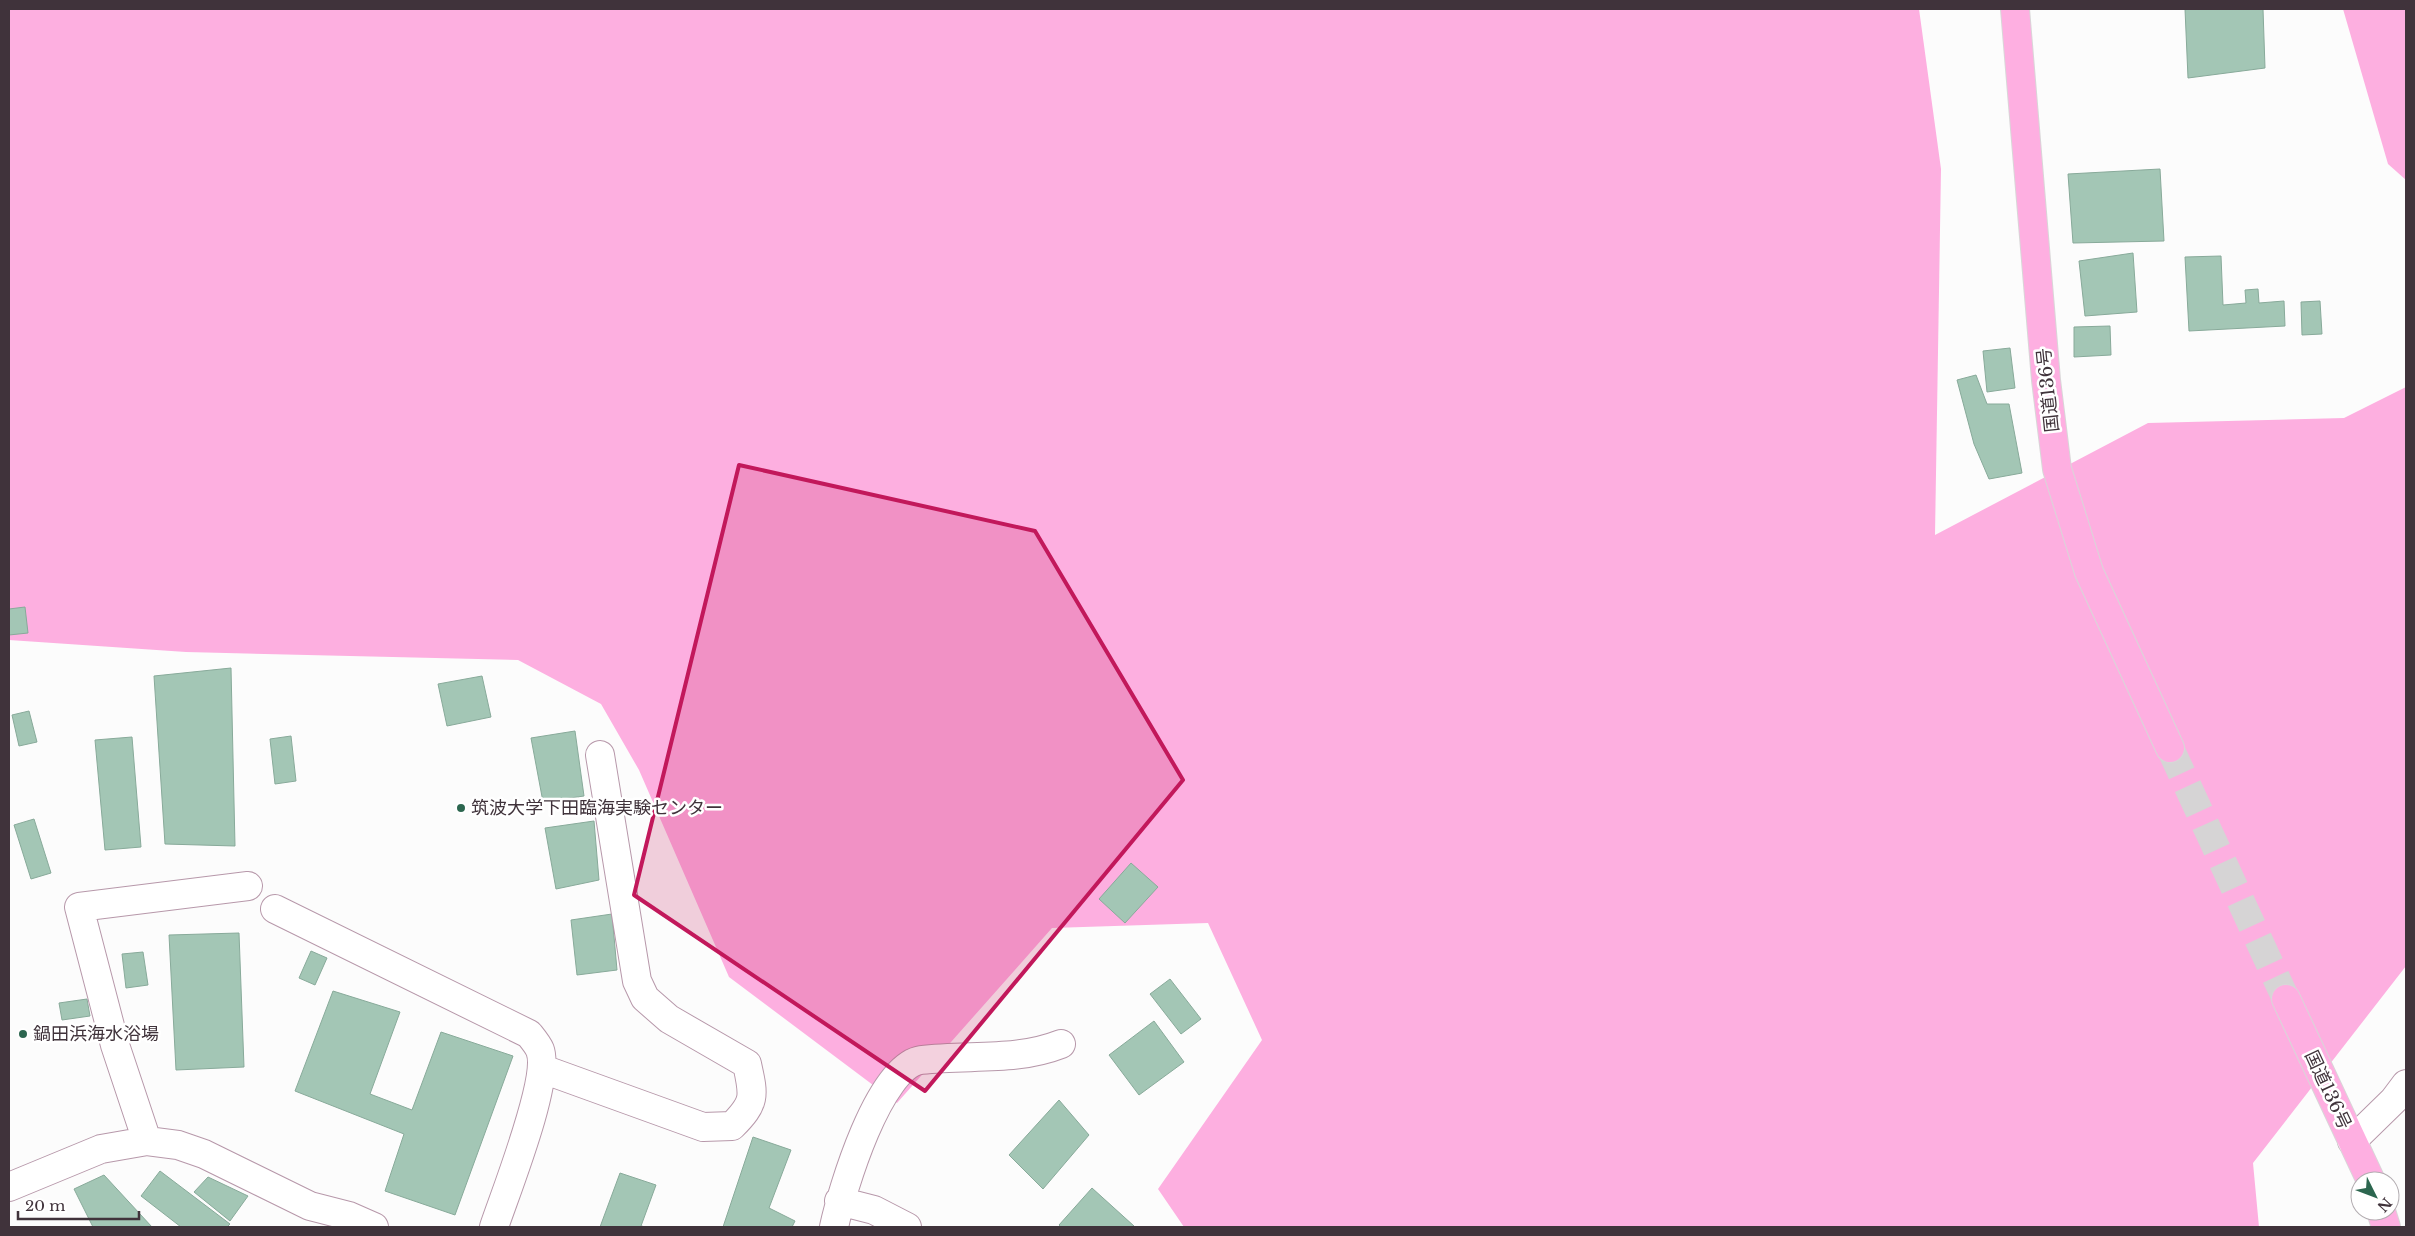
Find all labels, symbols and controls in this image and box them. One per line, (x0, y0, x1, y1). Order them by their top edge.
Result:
street label: 国道136号 (2033, 347, 2063, 433)
place label: 筑波大学下田臨海実験センター (471, 797, 723, 819)
marker: 筑波大学下田臨海実験センター (455, 802, 467, 814)
place label: 鍋田浜海水浴場 (33, 1023, 159, 1045)
marker: 鍋田浜海水浴場 (17, 1028, 29, 1040)
street label: 国道136号 (2300, 1047, 2356, 1133)
north arrow (2350, 1171, 2400, 1221)
scale bar (18, 1188, 139, 1220)
text: N (2374, 1194, 2396, 1216)
text: 20 m (25, 1196, 65, 1215)

